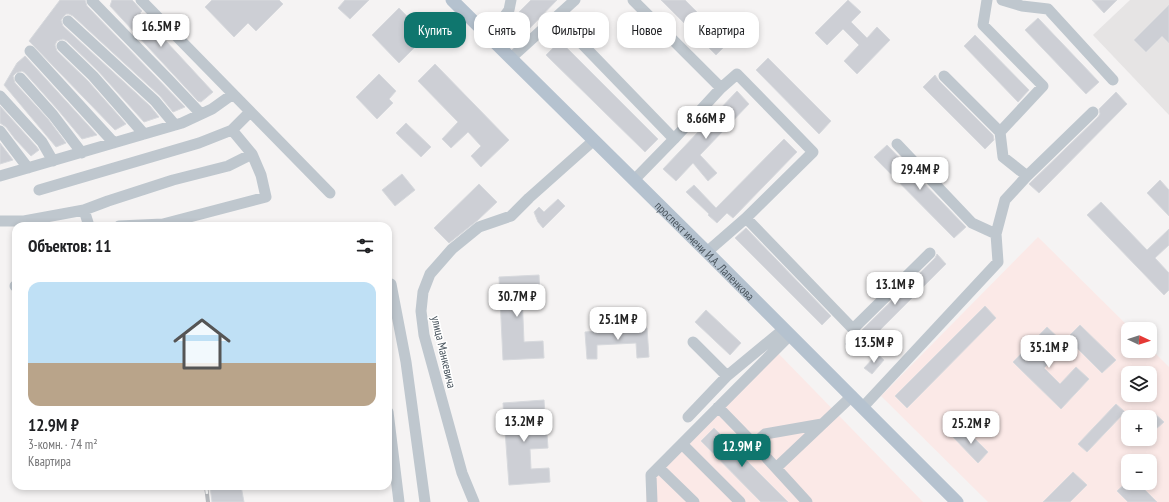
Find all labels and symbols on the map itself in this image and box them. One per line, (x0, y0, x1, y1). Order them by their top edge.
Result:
pin: 16.5M ₽ (124, 14, 198, 48)
pin: 8.66M ₽ (669, 106, 743, 140)
pin: 29.4M ₽ (883, 157, 957, 191)
street label: проспект имени И.А. Лапенкова (652, 198, 758, 303)
pin: 13.1M ₽ (858, 272, 932, 306)
pin: 30.7M ₽ (480, 284, 554, 318)
pin: 25.1M ₽ (581, 307, 655, 341)
street label: улица Манкевича (428, 314, 460, 390)
north arrow (1121, 322, 1157, 358)
pin: 13.5M ₽ (837, 330, 911, 364)
pin: 35.1M ₽ (1012, 335, 1086, 369)
pin: 13.2M ₽ (487, 409, 561, 443)
pin: 25.2M ₽ (934, 411, 1008, 445)
pin: 12.9M ₽ (705, 434, 779, 468)

